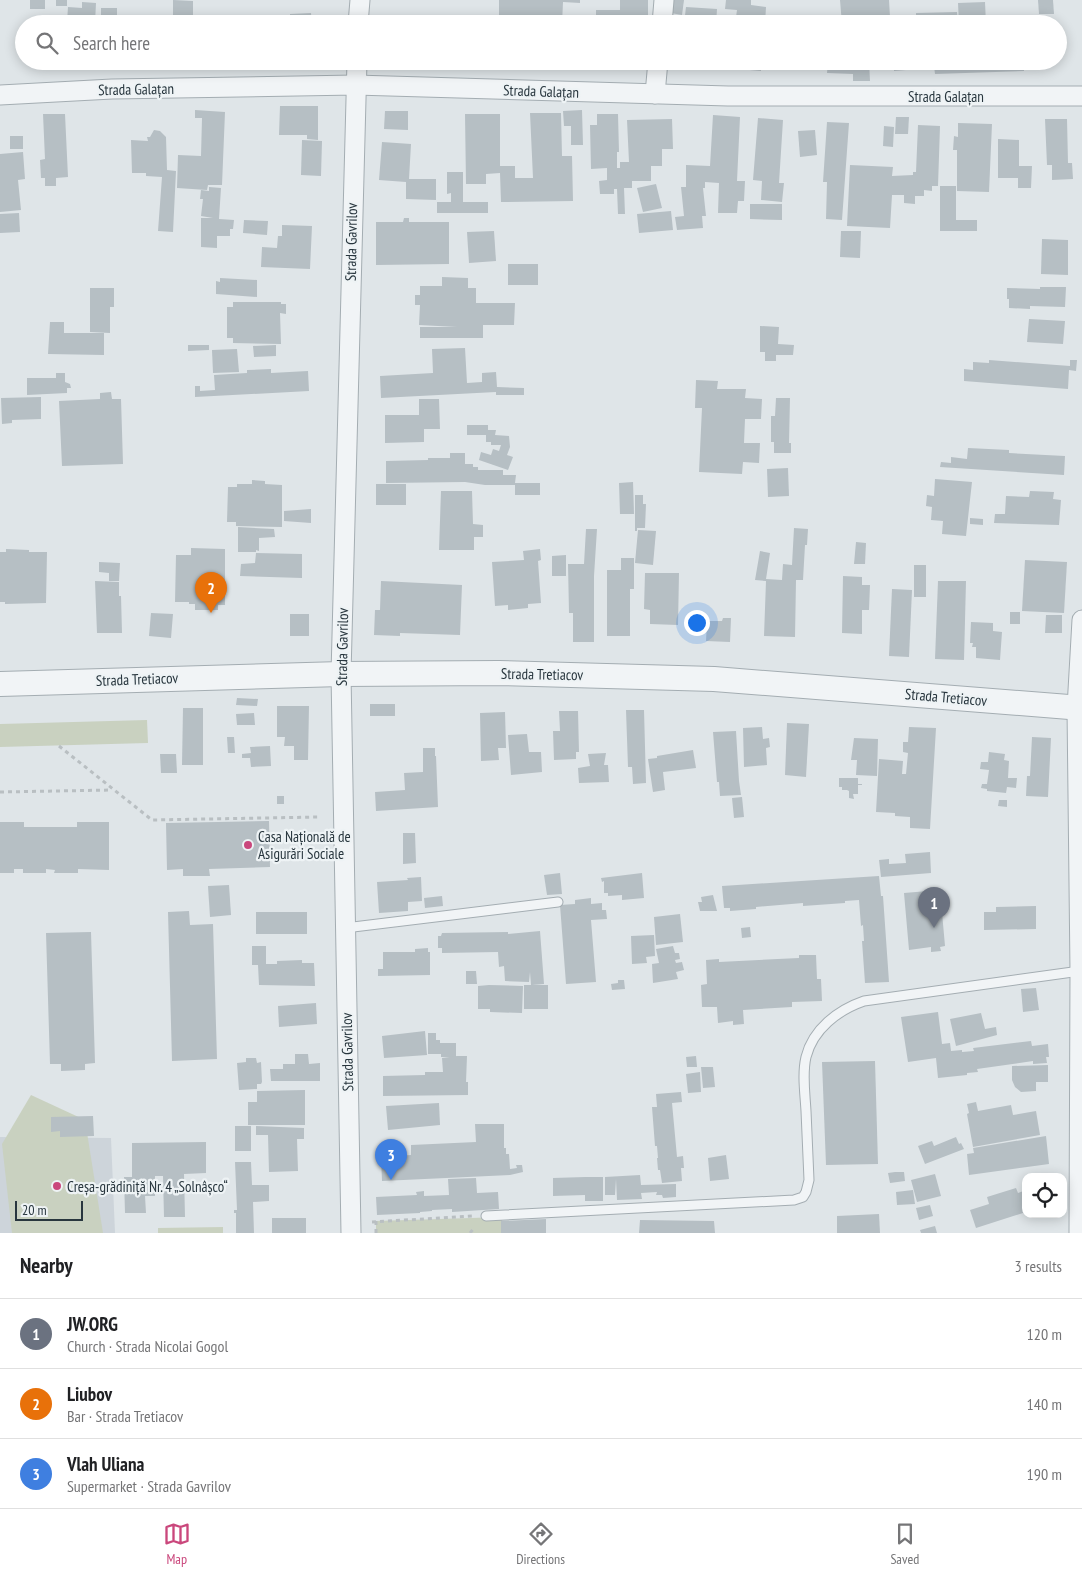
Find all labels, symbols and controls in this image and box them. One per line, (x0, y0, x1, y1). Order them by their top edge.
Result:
search box (15, 15, 1067, 70)
icon: search (33, 29, 61, 57)
text: Search here (73, 31, 150, 55)
street label: Strada Galațan (98, 79, 174, 99)
street label: Strada Galațan (503, 80, 579, 102)
street label: Strada Galațan (908, 87, 984, 106)
street label: Strada Gavrilov (341, 202, 361, 281)
pin: 2 (195, 572, 227, 613)
street label: Strada Gavrilov (332, 607, 352, 686)
your location (684, 610, 710, 636)
street label: Strada Tretiacov (501, 664, 583, 684)
street label: Strada Tretiacov (96, 668, 179, 690)
street label: Strada Tretiacov (904, 684, 988, 710)
place label: Casa Națională de Asigurări Sociale (258, 827, 351, 863)
marker: Casa Națională de Asigurări Sociale (242, 839, 254, 851)
pin: 1 (918, 887, 950, 928)
street label: Strada Gavrilov (337, 1012, 357, 1091)
pin: 3 (375, 1139, 407, 1180)
map controls (1022, 1173, 1067, 1218)
button: locate (1022, 1173, 1067, 1218)
place label: Creșa-grădiniță Nr. 4 „Solnâșco“ (67, 1177, 228, 1196)
marker: Creșa-grădiniță Nr. 4 „Solnâșco“ (51, 1180, 63, 1192)
scale bar (15, 1198, 82, 1221)
text: 20 m (22, 1201, 47, 1219)
text: Nearby (20, 1252, 73, 1279)
text: 3 results (1015, 1256, 1062, 1276)
text: JW.ORG (67, 1312, 118, 1336)
text: 1 (32, 1324, 40, 1344)
text: 120 m (1027, 1324, 1062, 1344)
text: Church · Strada Nicolai Gogol (67, 1336, 228, 1356)
text: Liubov (67, 1382, 112, 1406)
text: 2 (32, 1394, 40, 1414)
text: 140 m (1027, 1394, 1062, 1414)
text: Bar · Strada Tretiacov (67, 1406, 183, 1426)
text: Vlah Uliana (67, 1452, 144, 1476)
text: 3 (32, 1464, 40, 1484)
text: 190 m (1027, 1464, 1062, 1484)
text: Supermarket · Strada Gavrilov (67, 1476, 231, 1496)
tab: Map (163, 1520, 191, 1568)
tab: Directions (516, 1520, 565, 1568)
tab: Saved (890, 1520, 919, 1568)

